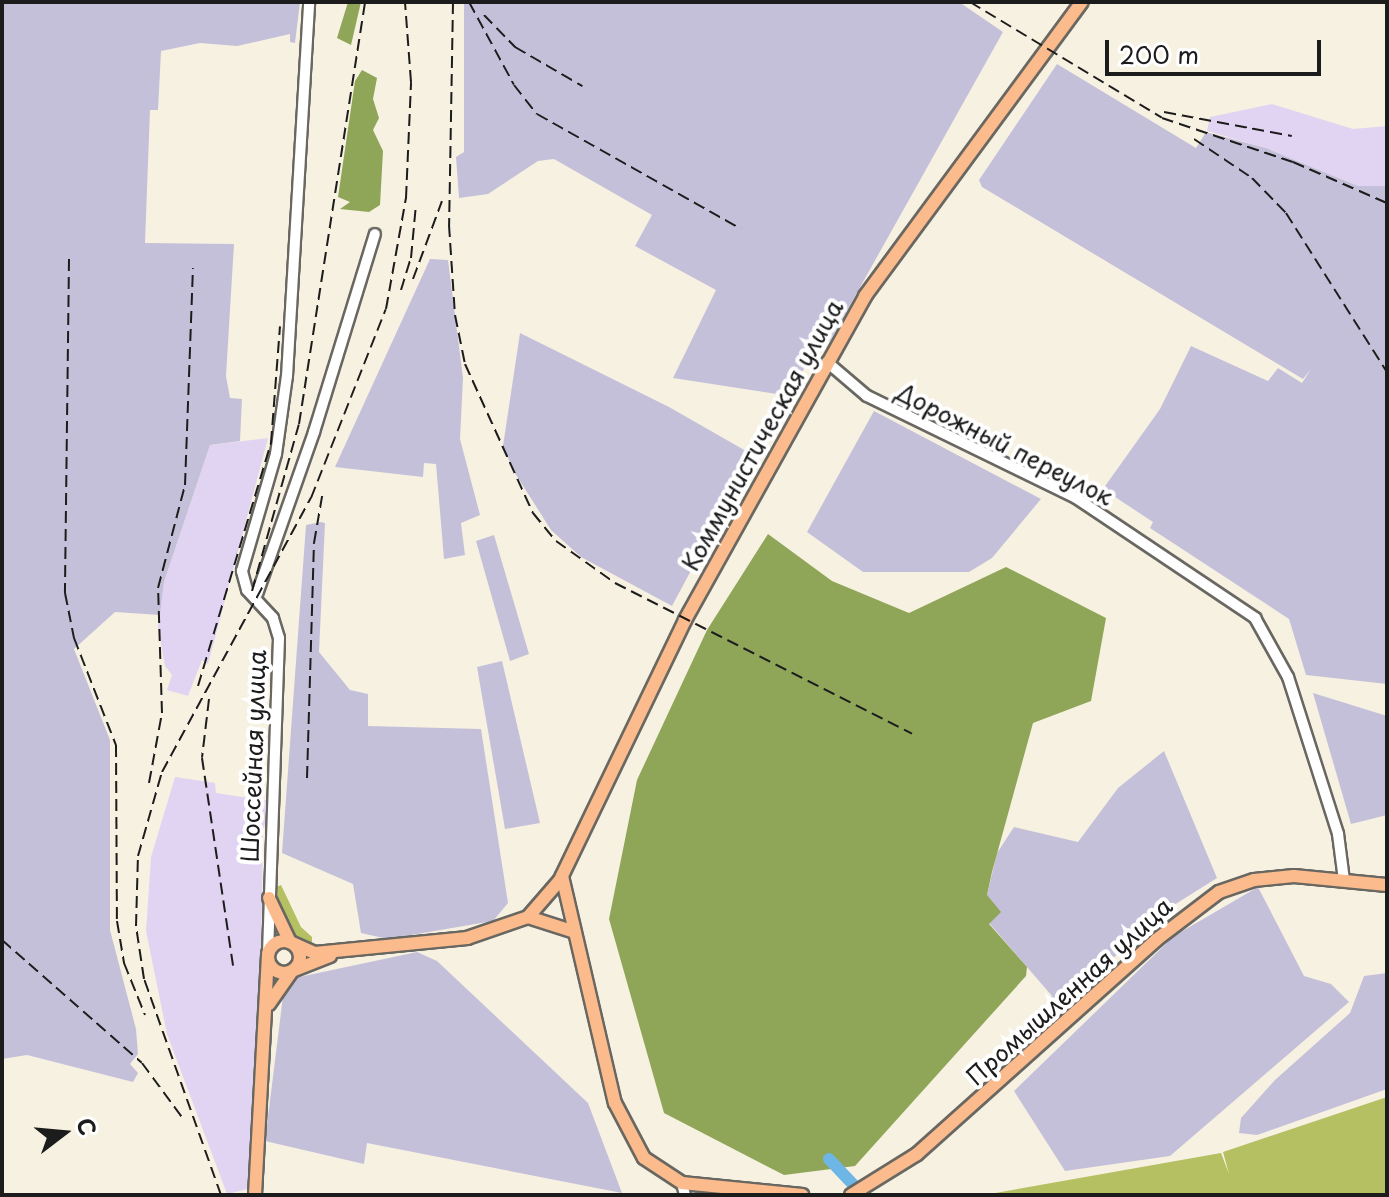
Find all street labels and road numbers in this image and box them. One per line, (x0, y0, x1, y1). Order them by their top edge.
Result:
street label: Коммунистическая улица (675, 294, 849, 576)
street label: Дорожный переулок (892, 377, 1118, 511)
street label: Шоссейная улица (235, 649, 271, 863)
street label: Промышленная улица (960, 891, 1178, 1091)

